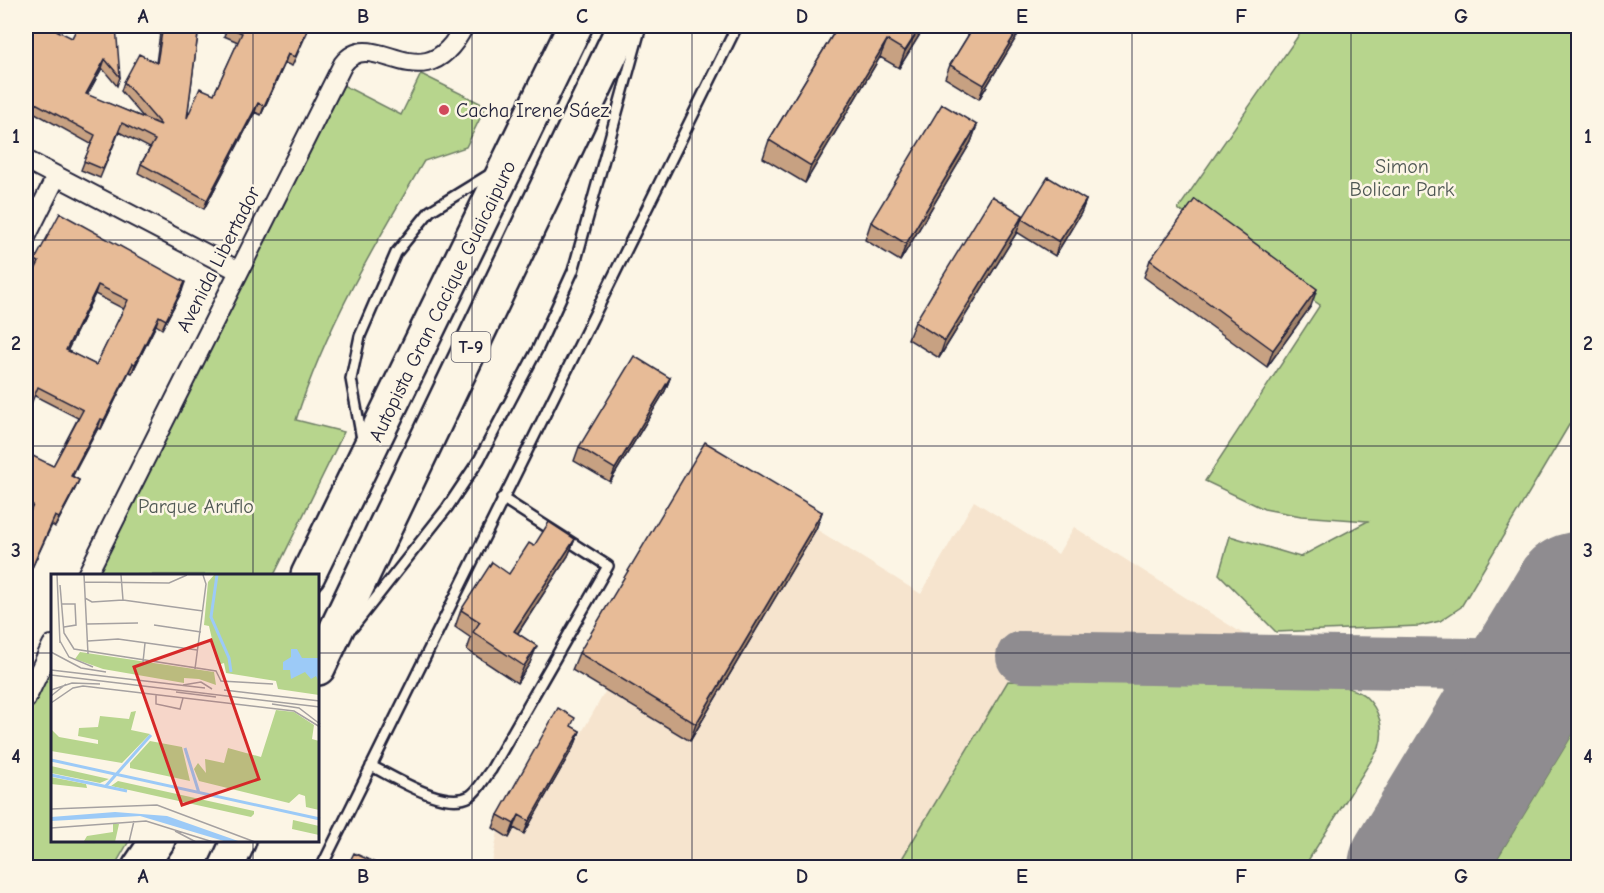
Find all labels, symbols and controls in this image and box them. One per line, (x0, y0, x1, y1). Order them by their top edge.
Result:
text: A (137, 5, 149, 28)
text: B (357, 5, 369, 28)
text: C (576, 5, 588, 28)
text: D (796, 5, 808, 28)
text: E (1016, 5, 1028, 28)
text: F (1235, 5, 1247, 28)
text: G (1454, 5, 1468, 28)
place label: Cacha Irene Sáez (456, 99, 610, 122)
marker: Cacha Irene Sáez (437, 103, 451, 117)
text: 1 (12, 125, 20, 148)
text: 1 (1584, 125, 1592, 148)
park label: Simon Bolicar Park (1350, 155, 1455, 201)
street label: Autopista Gran Cacique Guaicaipuro (364, 157, 521, 446)
street label: Avenida Libertador (172, 182, 265, 336)
text: 2 (11, 332, 21, 355)
road number: T-9 (452, 332, 490, 362)
text: 2 (1583, 332, 1593, 355)
park label: Parque Aruflo (138, 495, 254, 518)
text: 3 (11, 539, 21, 562)
text: 3 (1583, 539, 1593, 562)
inset map (51, 574, 320, 842)
text: 4 (11, 745, 21, 768)
text: 4 (1583, 745, 1593, 768)
text: A (137, 865, 149, 888)
text: B (357, 865, 369, 888)
text: C (576, 865, 588, 888)
text: D (796, 865, 808, 888)
text: E (1016, 865, 1028, 888)
text: F (1235, 865, 1247, 888)
text: G (1454, 865, 1468, 888)

